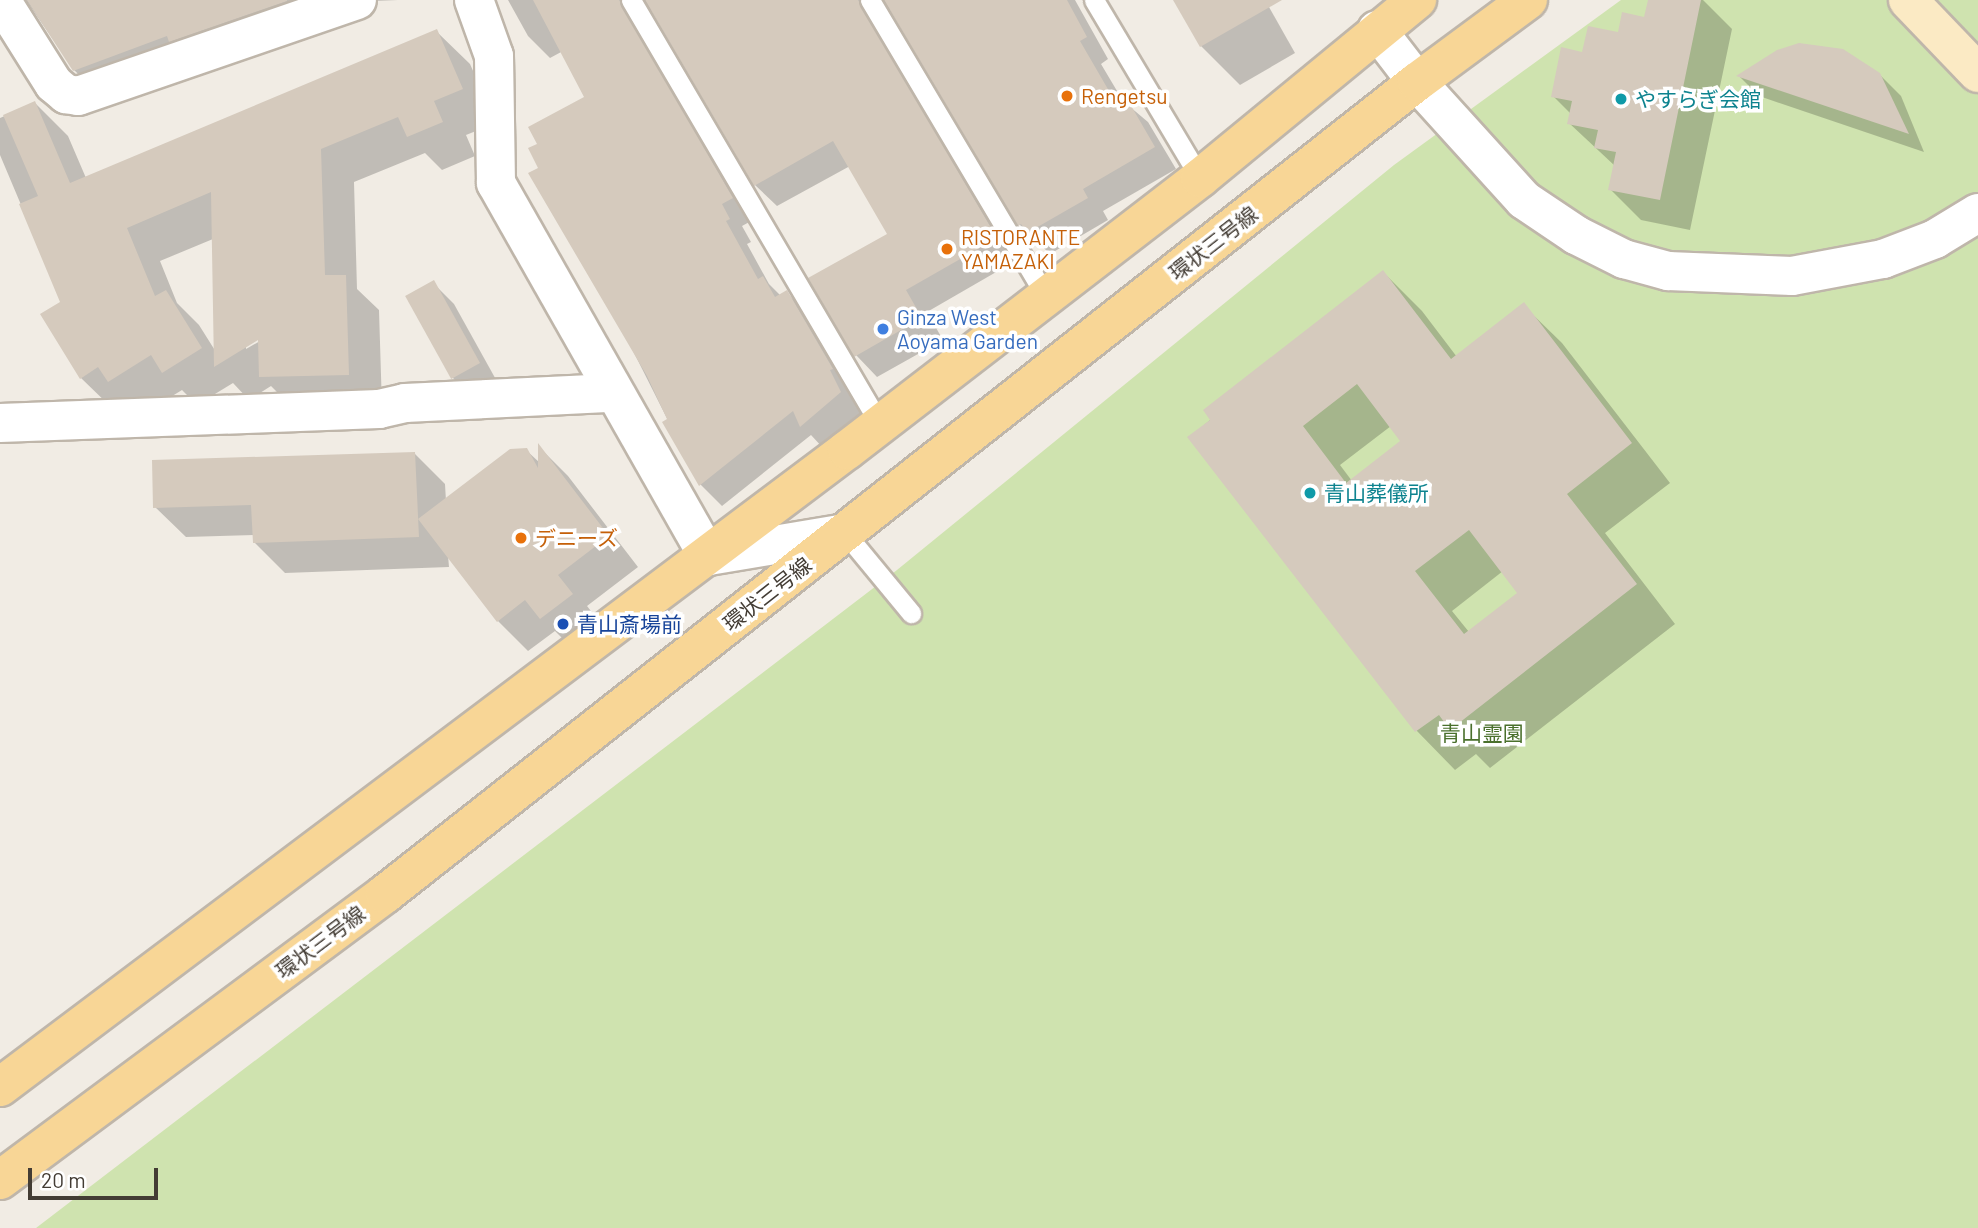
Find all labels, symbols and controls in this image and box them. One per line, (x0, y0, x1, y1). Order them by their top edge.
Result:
place label: Rengetsu (1081, 83, 1168, 109)
place label: やすらぎ会館 (1635, 86, 1761, 112)
marker: Rengetsu (1059, 88, 1075, 104)
marker: やすらぎ会館 (1613, 91, 1629, 107)
street label: 環状三号線 (1164, 201, 1262, 285)
place label: RISTORANTE YAMAZAKI (961, 224, 1080, 274)
marker: RISTORANTE YAMAZAKI (939, 241, 955, 257)
place label: Ginza West Aoyama Garden (897, 304, 1038, 354)
marker: Ginza West Aoyama Garden (875, 321, 891, 337)
place label: 青山葬儀所 (1324, 480, 1429, 506)
marker: 青山葬儀所 (1302, 485, 1318, 501)
place label: デニーズ (535, 525, 619, 551)
marker: デニーズ (513, 530, 529, 546)
street label: 環状三号線 (718, 552, 816, 636)
place label: 青山斎場前 (577, 611, 682, 637)
marker: 青山斎場前 (555, 616, 571, 632)
park label: 青山霊園 (1440, 720, 1524, 746)
street label: 環状三号線 (270, 900, 370, 984)
scale bar (32, 1154, 161, 1198)
text: 20 m (41, 1167, 86, 1192)

